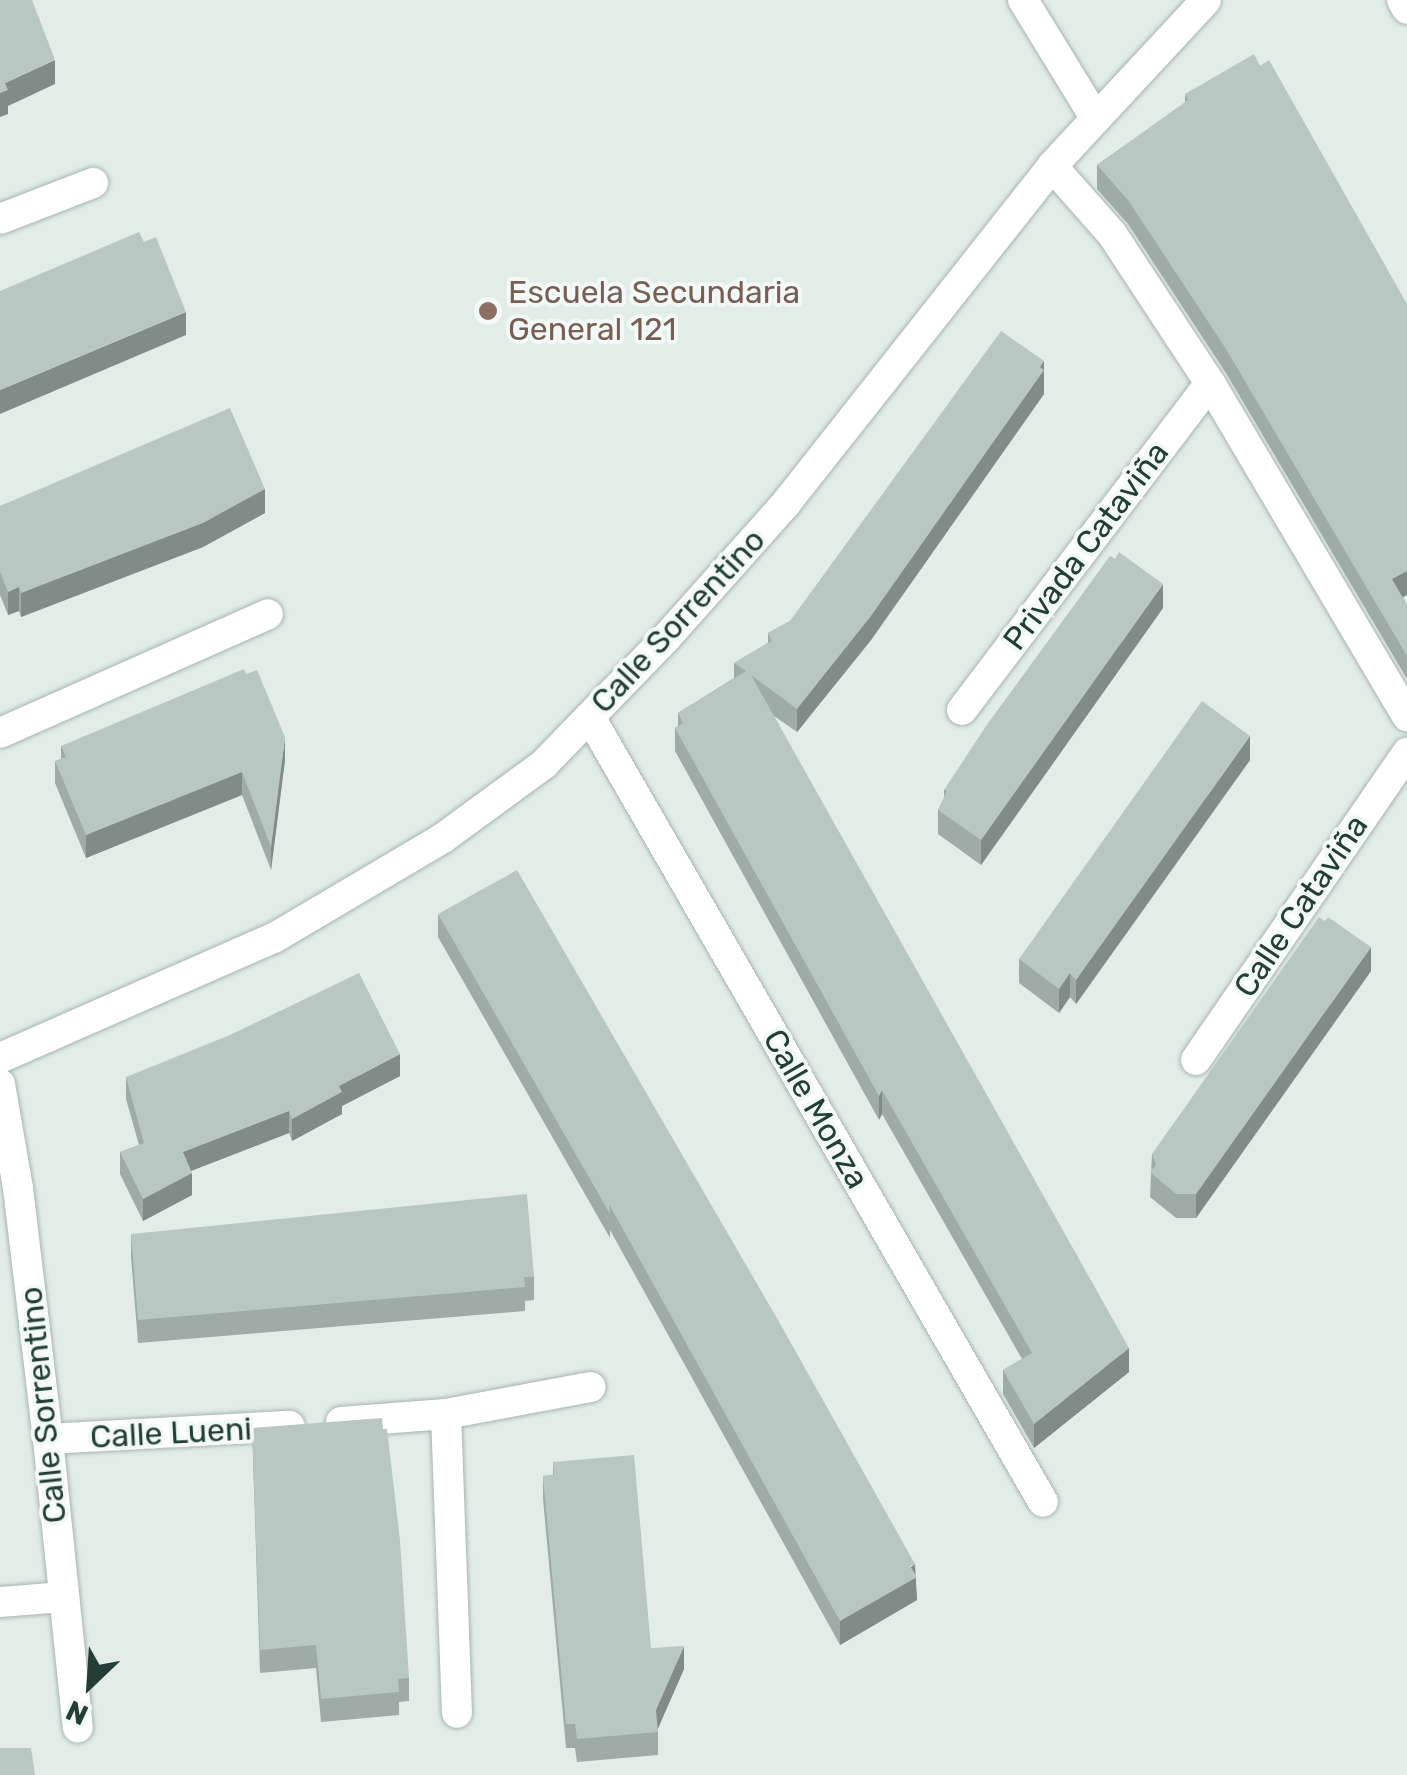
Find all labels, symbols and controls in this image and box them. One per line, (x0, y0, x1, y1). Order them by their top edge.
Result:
place label: Escuela Secundaria General 121 (508, 274, 800, 349)
marker: Escuela Secundaria General 121 (477, 300, 499, 322)
street label: Privada Cataviña (995, 434, 1177, 658)
street label: Calle Sorrentino (583, 521, 773, 721)
street label: Calle Cataviña (1226, 808, 1376, 1004)
street label: Calle Monza (755, 1023, 877, 1195)
street label: Calle Sorrentino (11, 1285, 75, 1525)
street label: Calle Lueni (89, 1410, 253, 1456)
north arrow (40, 1635, 140, 1735)
text: N (61, 1693, 93, 1732)

